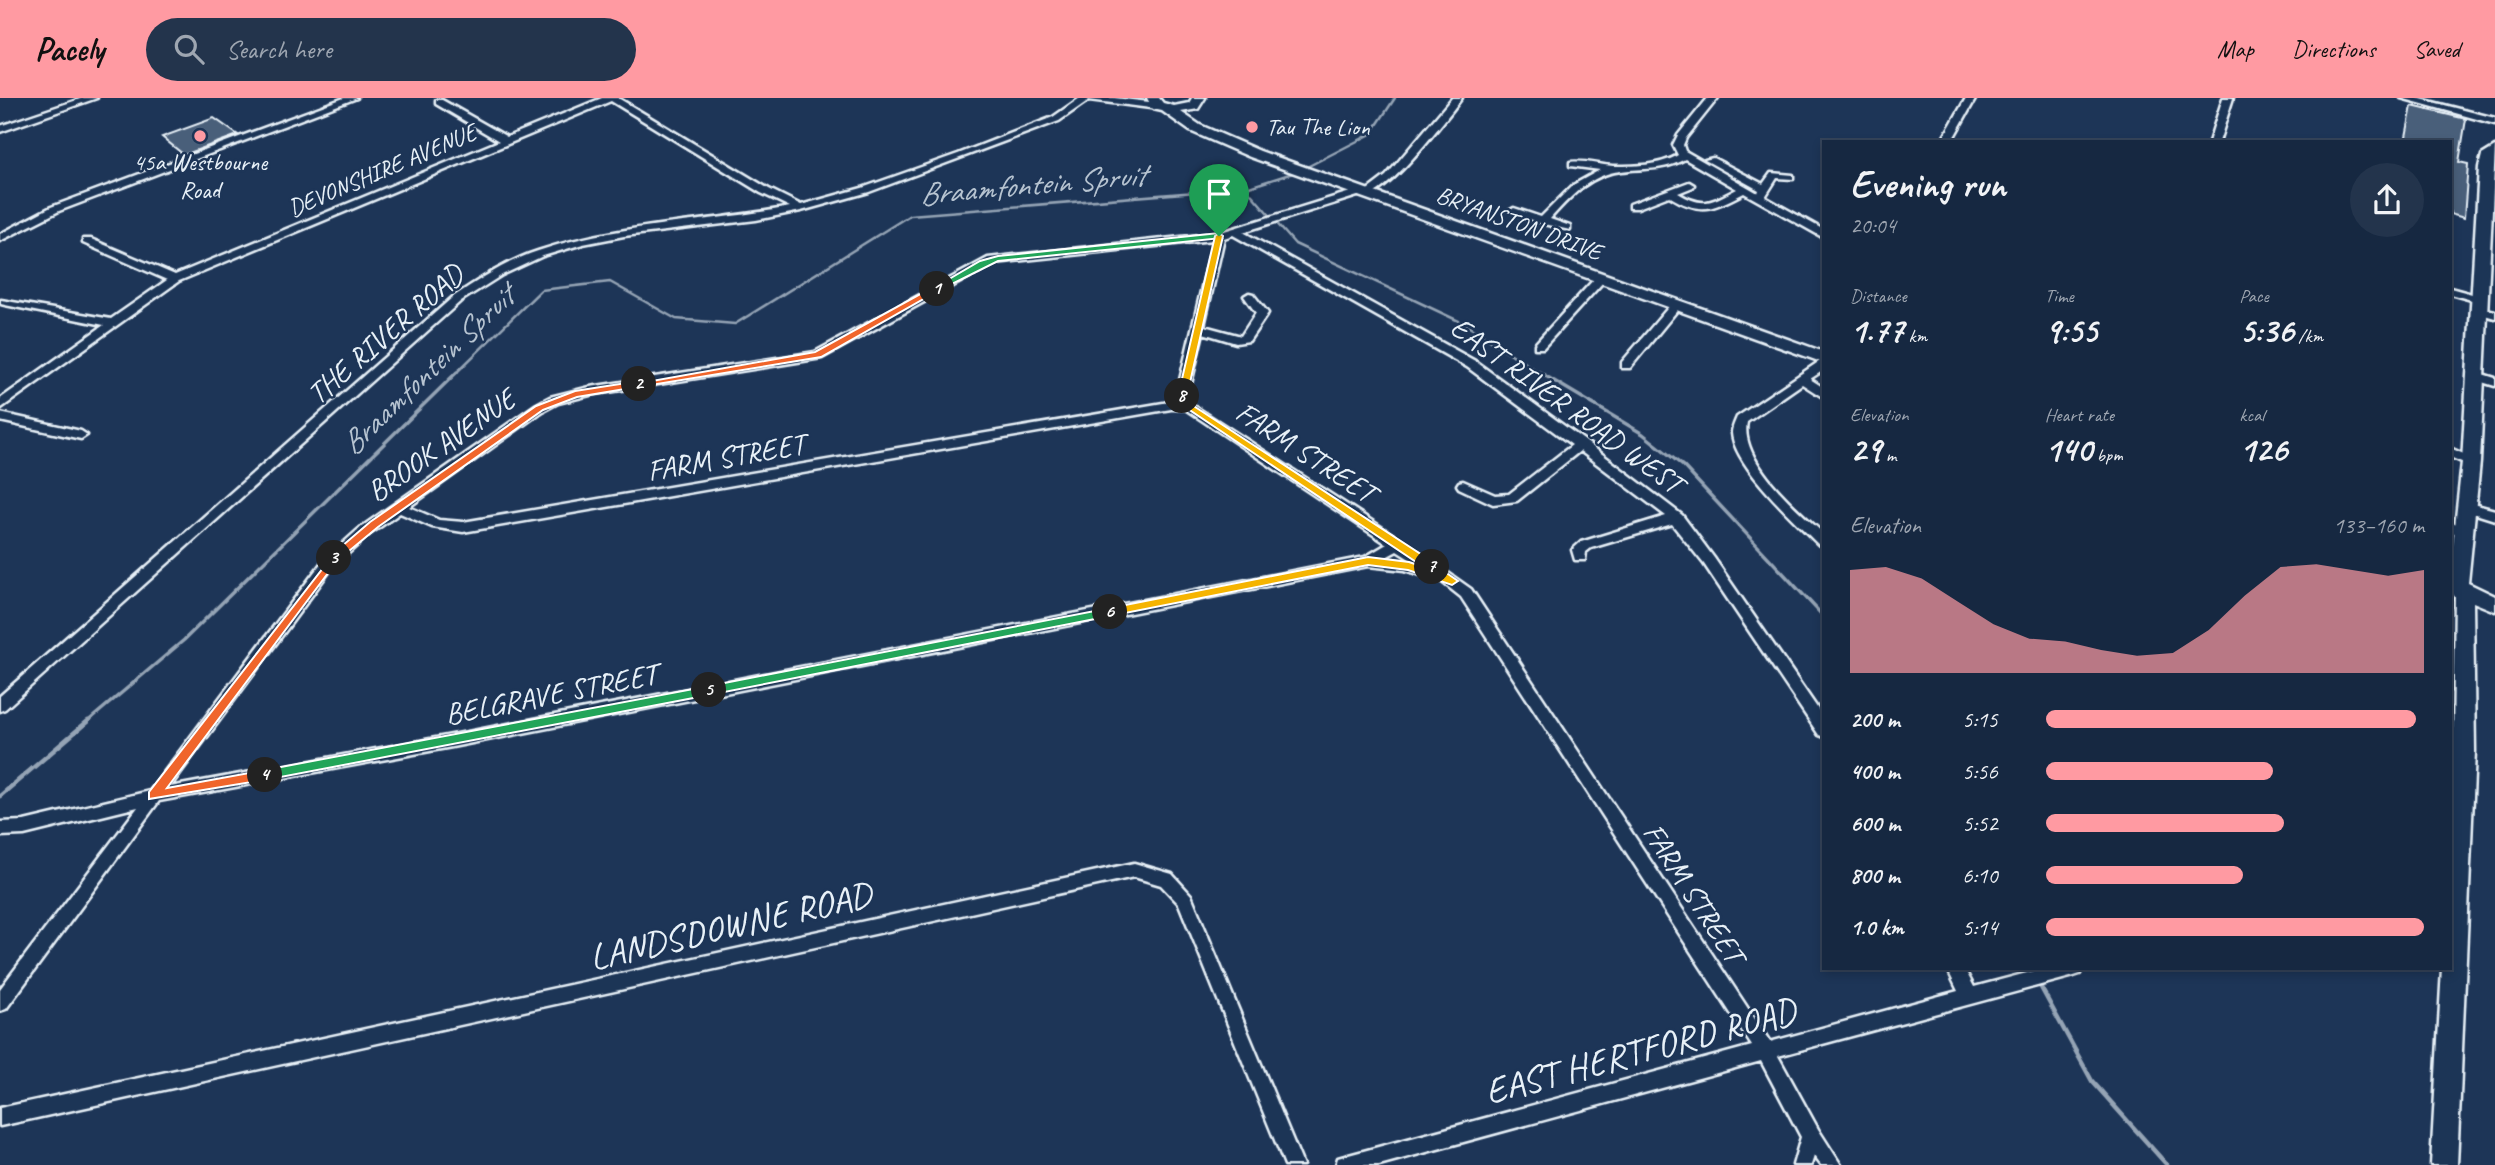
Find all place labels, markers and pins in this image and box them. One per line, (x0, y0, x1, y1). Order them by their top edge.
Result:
place label: Tau The Lion (1266, 112, 1370, 142)
marker: Tau The Lion (1244, 119, 1260, 135)
marker: 45a Westbourne Road (192, 128, 208, 144)
place label: 45a Westbourne Road (133, 147, 269, 205)
pin (1189, 164, 1249, 236)
pin: 1 (920, 272, 954, 306)
pin: 2 (622, 366, 656, 402)
pin: 8 (1164, 378, 1200, 414)
pin: 3 (316, 540, 352, 575)
pin: 7 (1414, 550, 1450, 584)
pin: 6 (1092, 594, 1128, 630)
pin: 5 (692, 672, 726, 708)
pin: 4 (247, 758, 282, 792)

